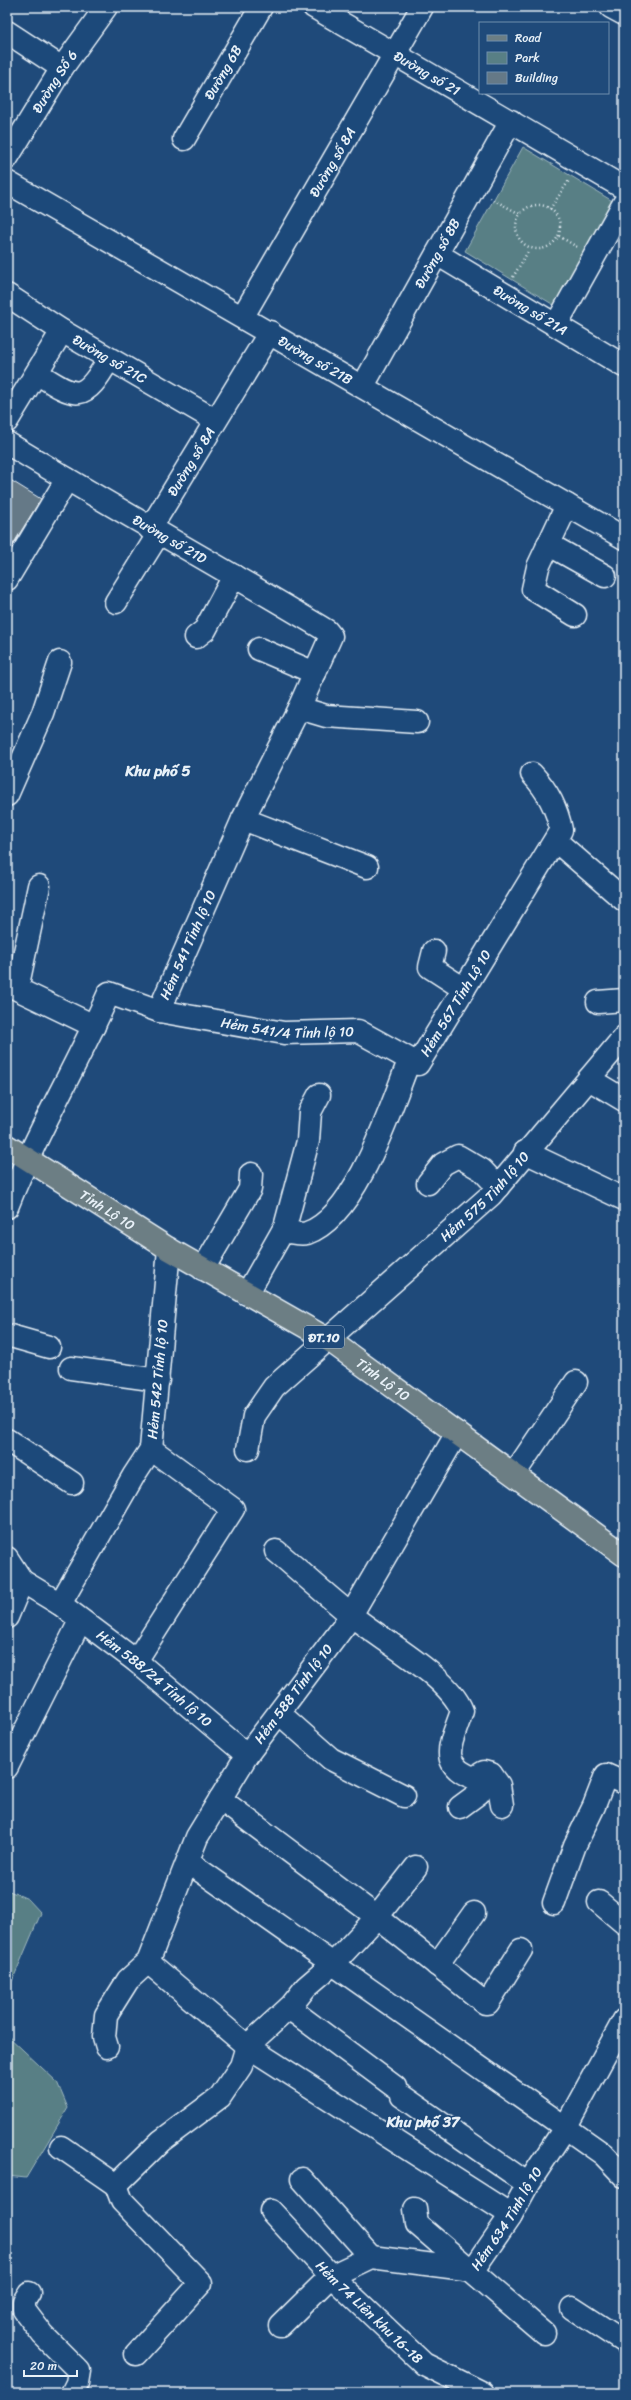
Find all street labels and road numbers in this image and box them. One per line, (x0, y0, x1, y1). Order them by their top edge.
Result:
street label: Đường 6B (197, 40, 249, 105)
street label: Đường Số 6 (25, 44, 84, 118)
street label: Đường số 21 (389, 44, 465, 103)
street label: Đường số 8A (302, 122, 363, 202)
street label: Đường số 8B (407, 213, 467, 293)
street label: Đường số 21A (488, 278, 573, 342)
street label: Đường số 21C (68, 327, 152, 391)
street label: Đường số 21B (273, 328, 358, 392)
street label: Đường số 8A (160, 422, 222, 501)
street label: Đường số 21D (128, 507, 212, 571)
street label: Hẻm 541 Tỉnh lộ 10 (153, 886, 224, 1004)
street label: Hẻm 567 Tỉnh Lộ 10 (413, 944, 498, 1061)
street label: Hẻm 541/4 Tỉnh lộ 10 (219, 1010, 355, 1046)
street label: Hẻm 575 Tỉnh lộ 10 (434, 1145, 536, 1248)
street label: Tỉnh Lộ 10 (74, 1183, 141, 1237)
street label: Hẻm 542 Tỉnh lộ 10 (139, 1318, 175, 1440)
road number: ĐT.10 (304, 1326, 344, 1348)
street label: Tỉnh Lộ 10 (351, 1351, 416, 1408)
street label: Hẻm 588/24 Tỉnh lộ 10 (91, 1623, 218, 1733)
street label: Hẻm 588 Tỉnh lộ 10 (247, 1638, 340, 1749)
street label: Hẻm 634 Tỉnh lộ 10 (464, 2161, 549, 2276)
street label: Hẻm 74 Liên khu 16-18 (309, 2254, 430, 2370)

